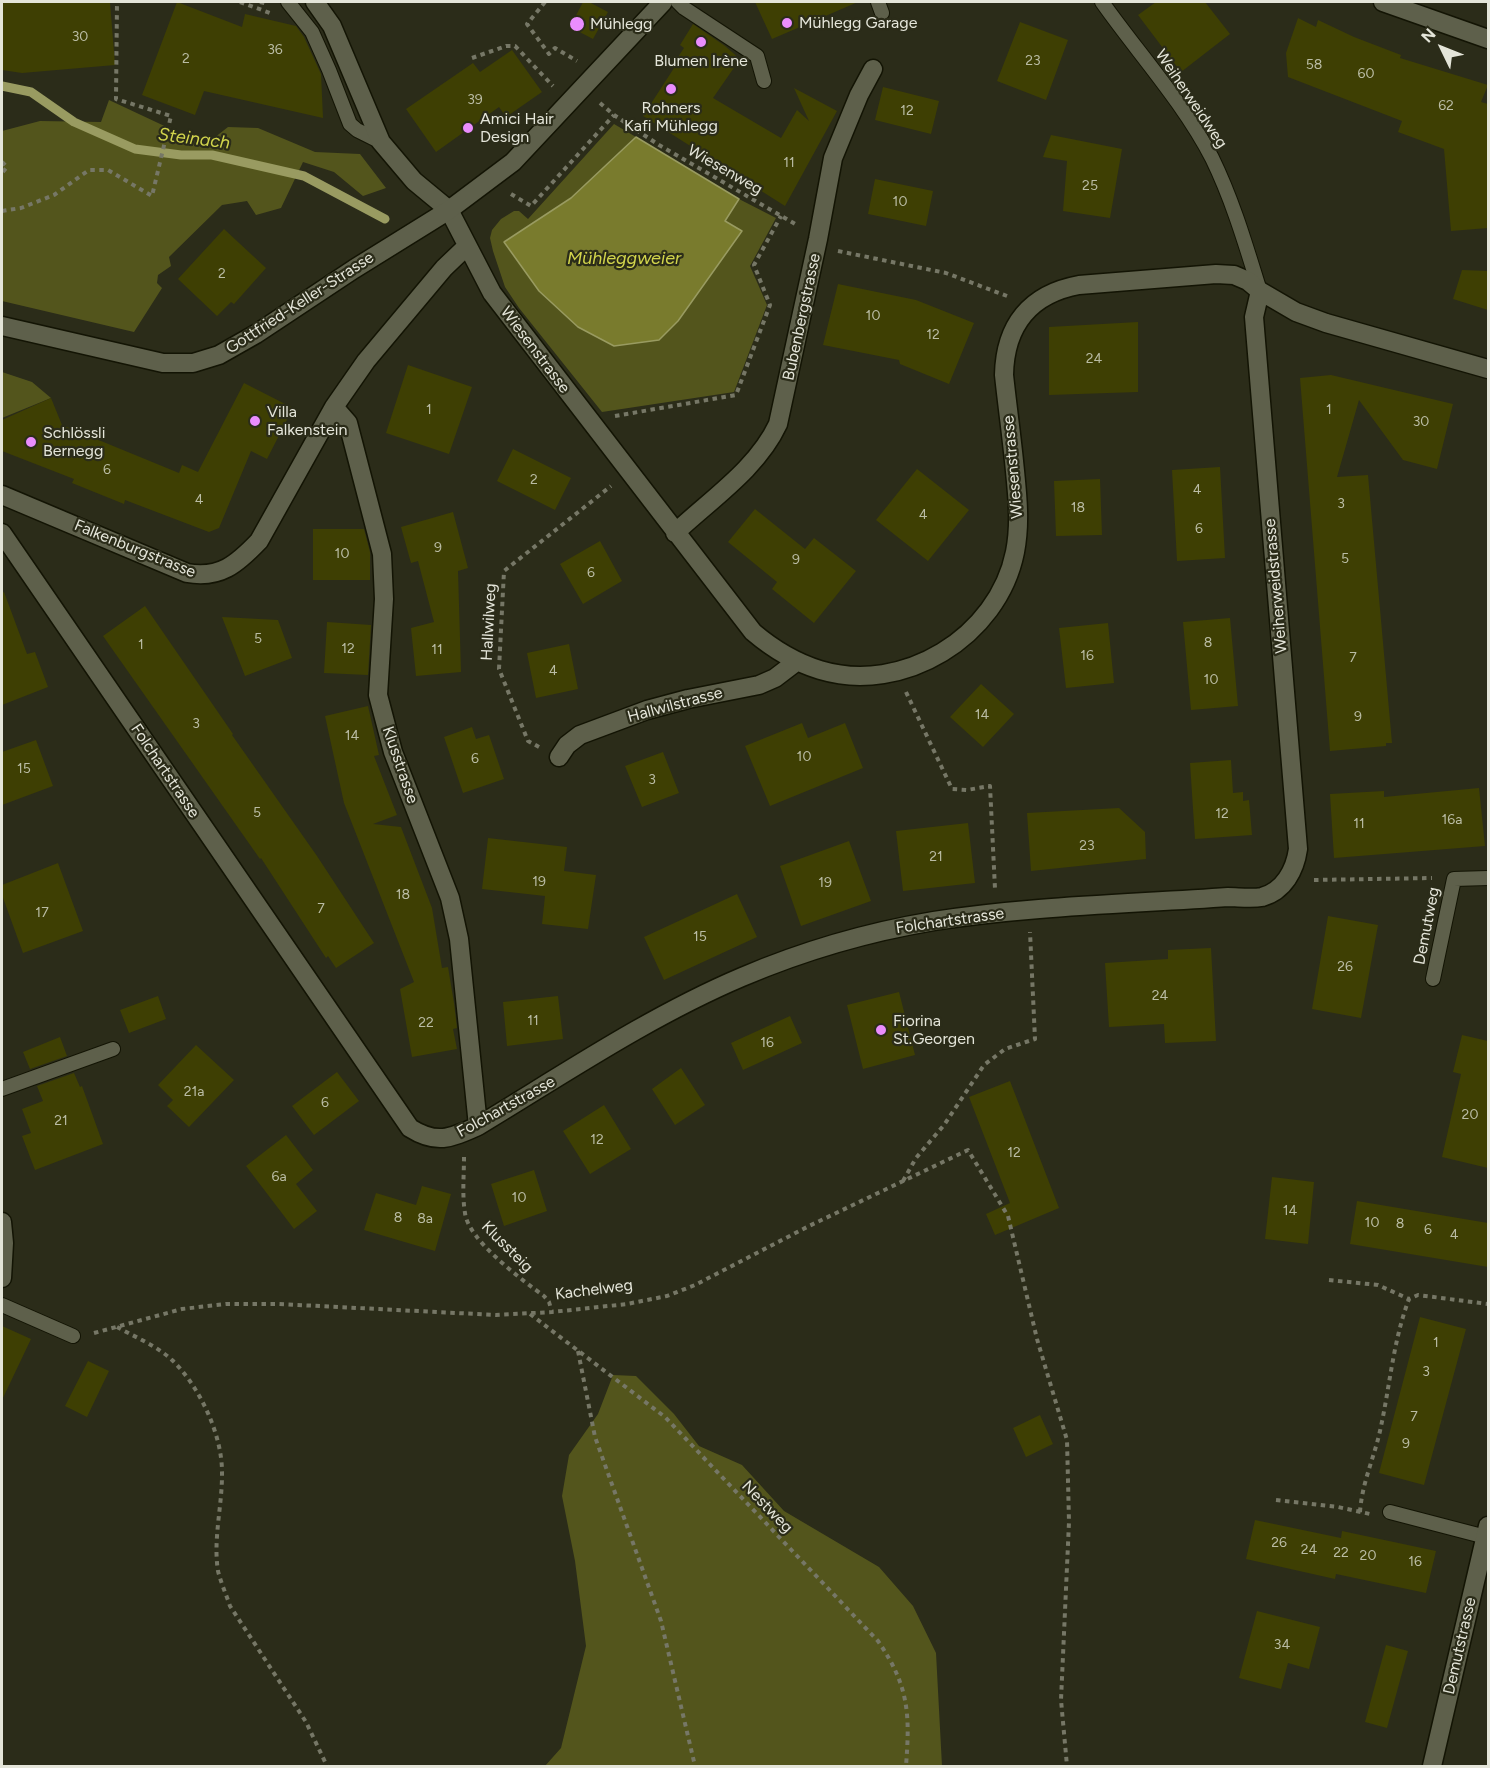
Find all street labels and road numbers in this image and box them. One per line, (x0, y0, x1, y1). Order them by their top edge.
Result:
street label: Weiherweidweg (1151, 46, 1231, 152)
street label: Wiesenweg (684, 141, 766, 199)
street label: Gottfried-Keller-Strasse (222, 248, 378, 358)
street label: Bubenbergstrasse (779, 252, 825, 382)
street label: Wiesenstrasse (496, 303, 574, 397)
street label: Wiesenstrasse (999, 415, 1027, 519)
street label: Falkenburgstrasse (71, 516, 199, 582)
street label: Weiherweidstrasse (1261, 518, 1291, 654)
street label: Hallwilweg (477, 583, 501, 661)
street label: Hallwilstrasse (625, 683, 725, 727)
street label: Folchartstrasse (126, 720, 204, 822)
street label: Klusstrasse (378, 724, 422, 806)
street label: Demutweg (1410, 885, 1444, 967)
street label: Folchartstrasse (895, 904, 1005, 938)
street label: Folchartstrasse (454, 1072, 558, 1142)
street label: Klussteig (477, 1217, 537, 1277)
street label: Kachelweg (554, 1276, 634, 1304)
street label: Nestweg (737, 1477, 797, 1537)
street label: Demutstrasse (1440, 1596, 1480, 1696)

